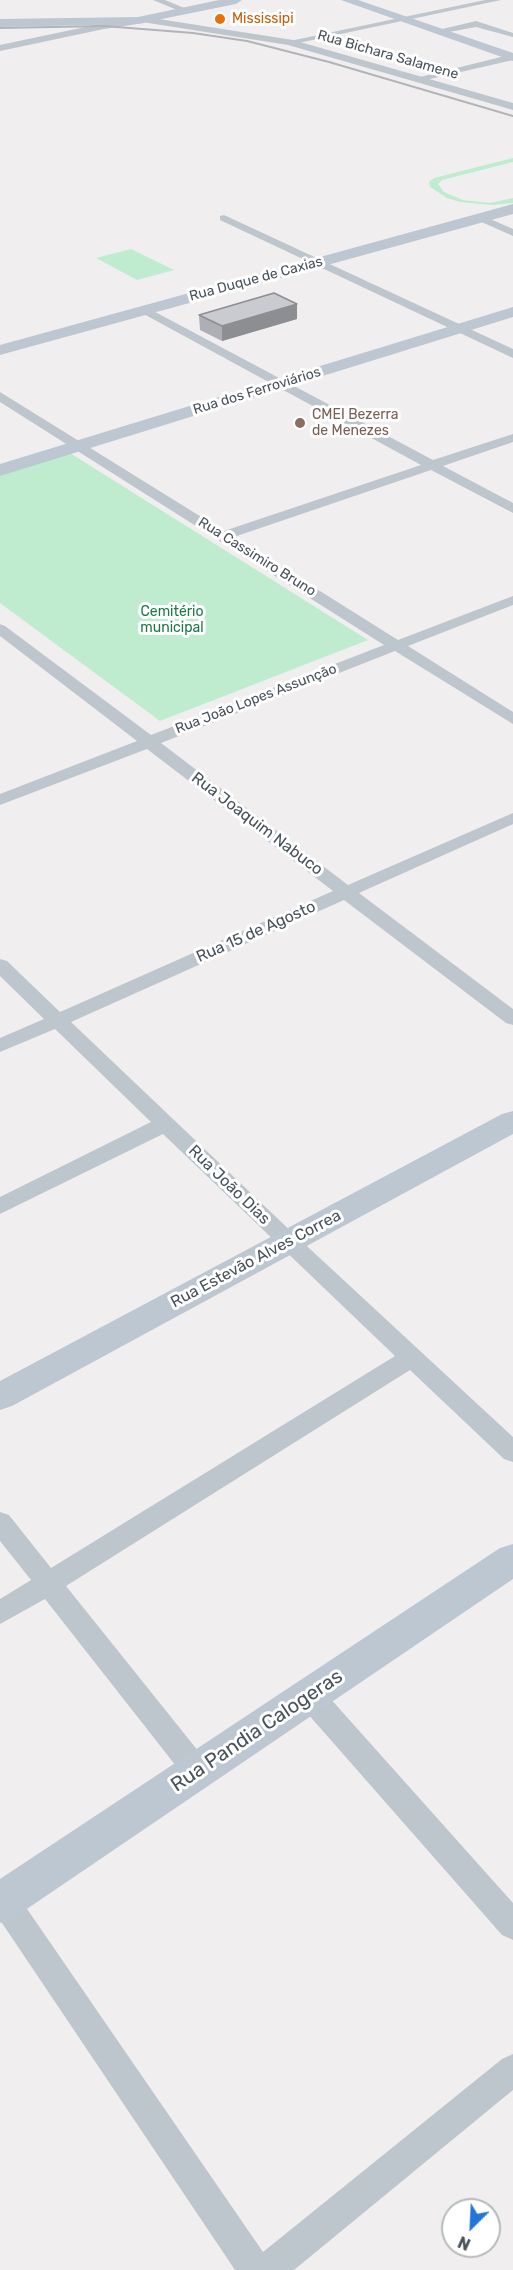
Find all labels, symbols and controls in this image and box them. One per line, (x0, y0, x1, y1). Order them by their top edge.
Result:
place label: Mississipi (232, 11, 294, 27)
marker: Mississipi (213, 12, 227, 26)
street label: Rua Bichara Salamene (316, 27, 460, 83)
street label: Rua Duque de Caxias (188, 253, 324, 305)
street label: Rua dos Ferroviários (191, 364, 323, 418)
place label: CMEI Bezerra de Menezes (312, 407, 398, 440)
marker: CMEI Bezerra de Menezes (293, 416, 307, 430)
street label: Rua Cassimiro Bruno (195, 514, 319, 600)
park label: Cemitério municipal (140, 604, 204, 636)
street label: Rua João Lopes Assunção (173, 660, 339, 738)
street label: Rua Joaquim Nabuco (188, 768, 326, 880)
street label: Rua 15 de Agosto (193, 897, 319, 967)
street label: Rua João Dias (184, 1141, 274, 1229)
street label: Rua Estevão Alves Correa (168, 1206, 344, 1312)
street label: Rua Pandia Calogeras (167, 1665, 347, 1797)
north arrow (441, 2198, 501, 2258)
text: N (455, 2232, 473, 2254)

